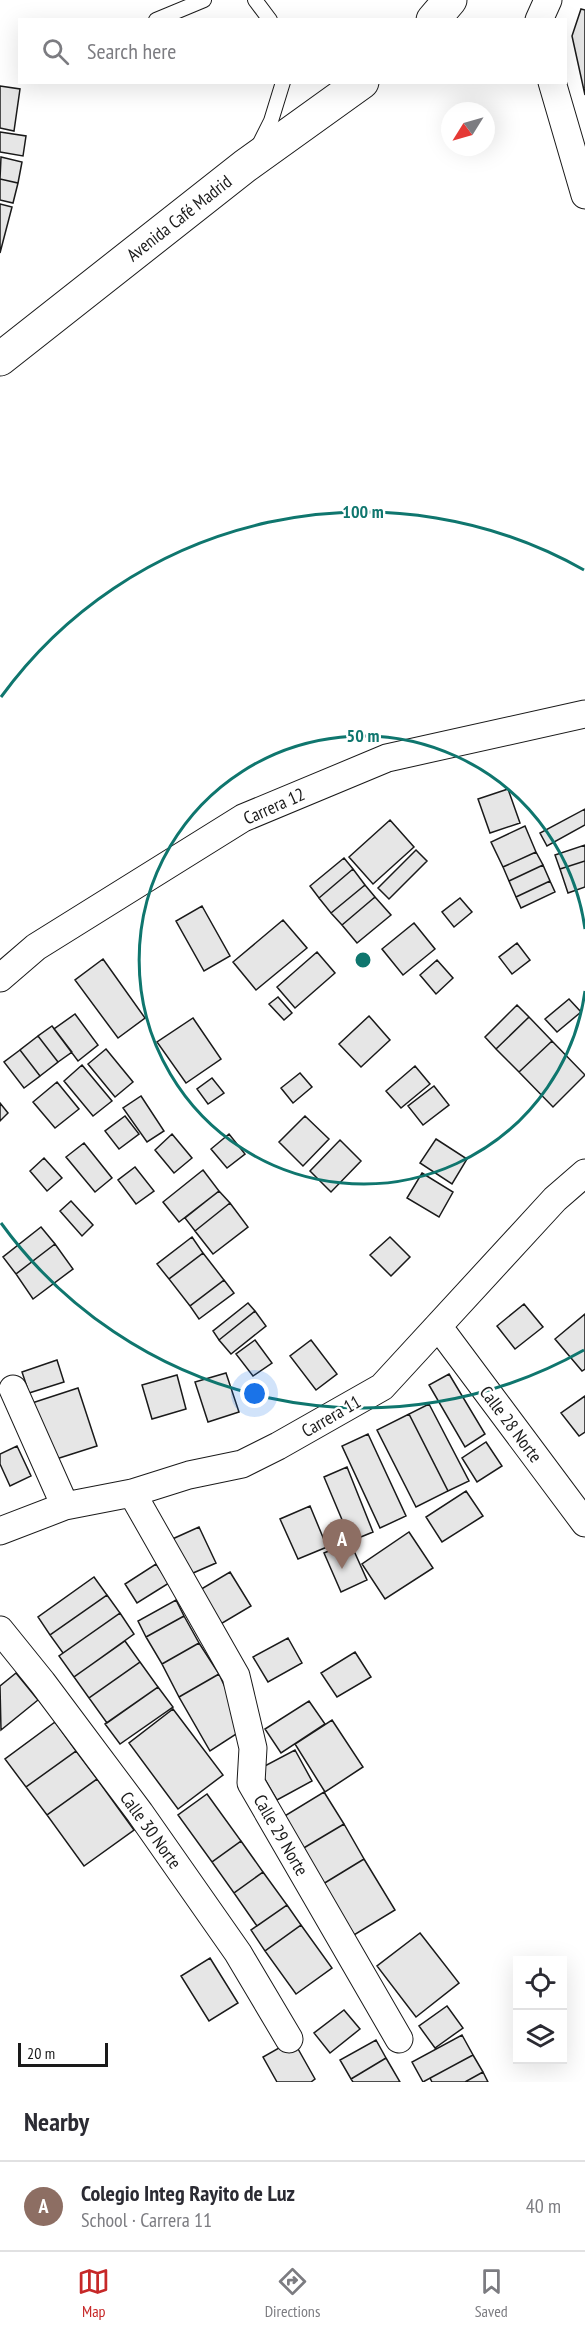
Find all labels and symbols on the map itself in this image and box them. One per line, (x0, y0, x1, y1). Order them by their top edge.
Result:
north arrow (441, 102, 495, 156)
street label: Avenida Café Madrid (122, 170, 236, 266)
text: 100 m (342, 500, 384, 523)
text: 50 m (347, 724, 379, 747)
street label: Carrera 12 (240, 782, 308, 830)
centre of rings (353, 950, 373, 970)
your location (240, 1379, 269, 1408)
street label: Calle 28 Norte (475, 1381, 547, 1467)
street label: Carrera 11 (297, 1390, 365, 1442)
pin: A (322, 1520, 362, 1569)
street label: Calle 30 Norte (115, 1787, 187, 1873)
street label: Calle 29 Norte (249, 1790, 313, 1880)
scale bar (18, 2040, 108, 2068)

